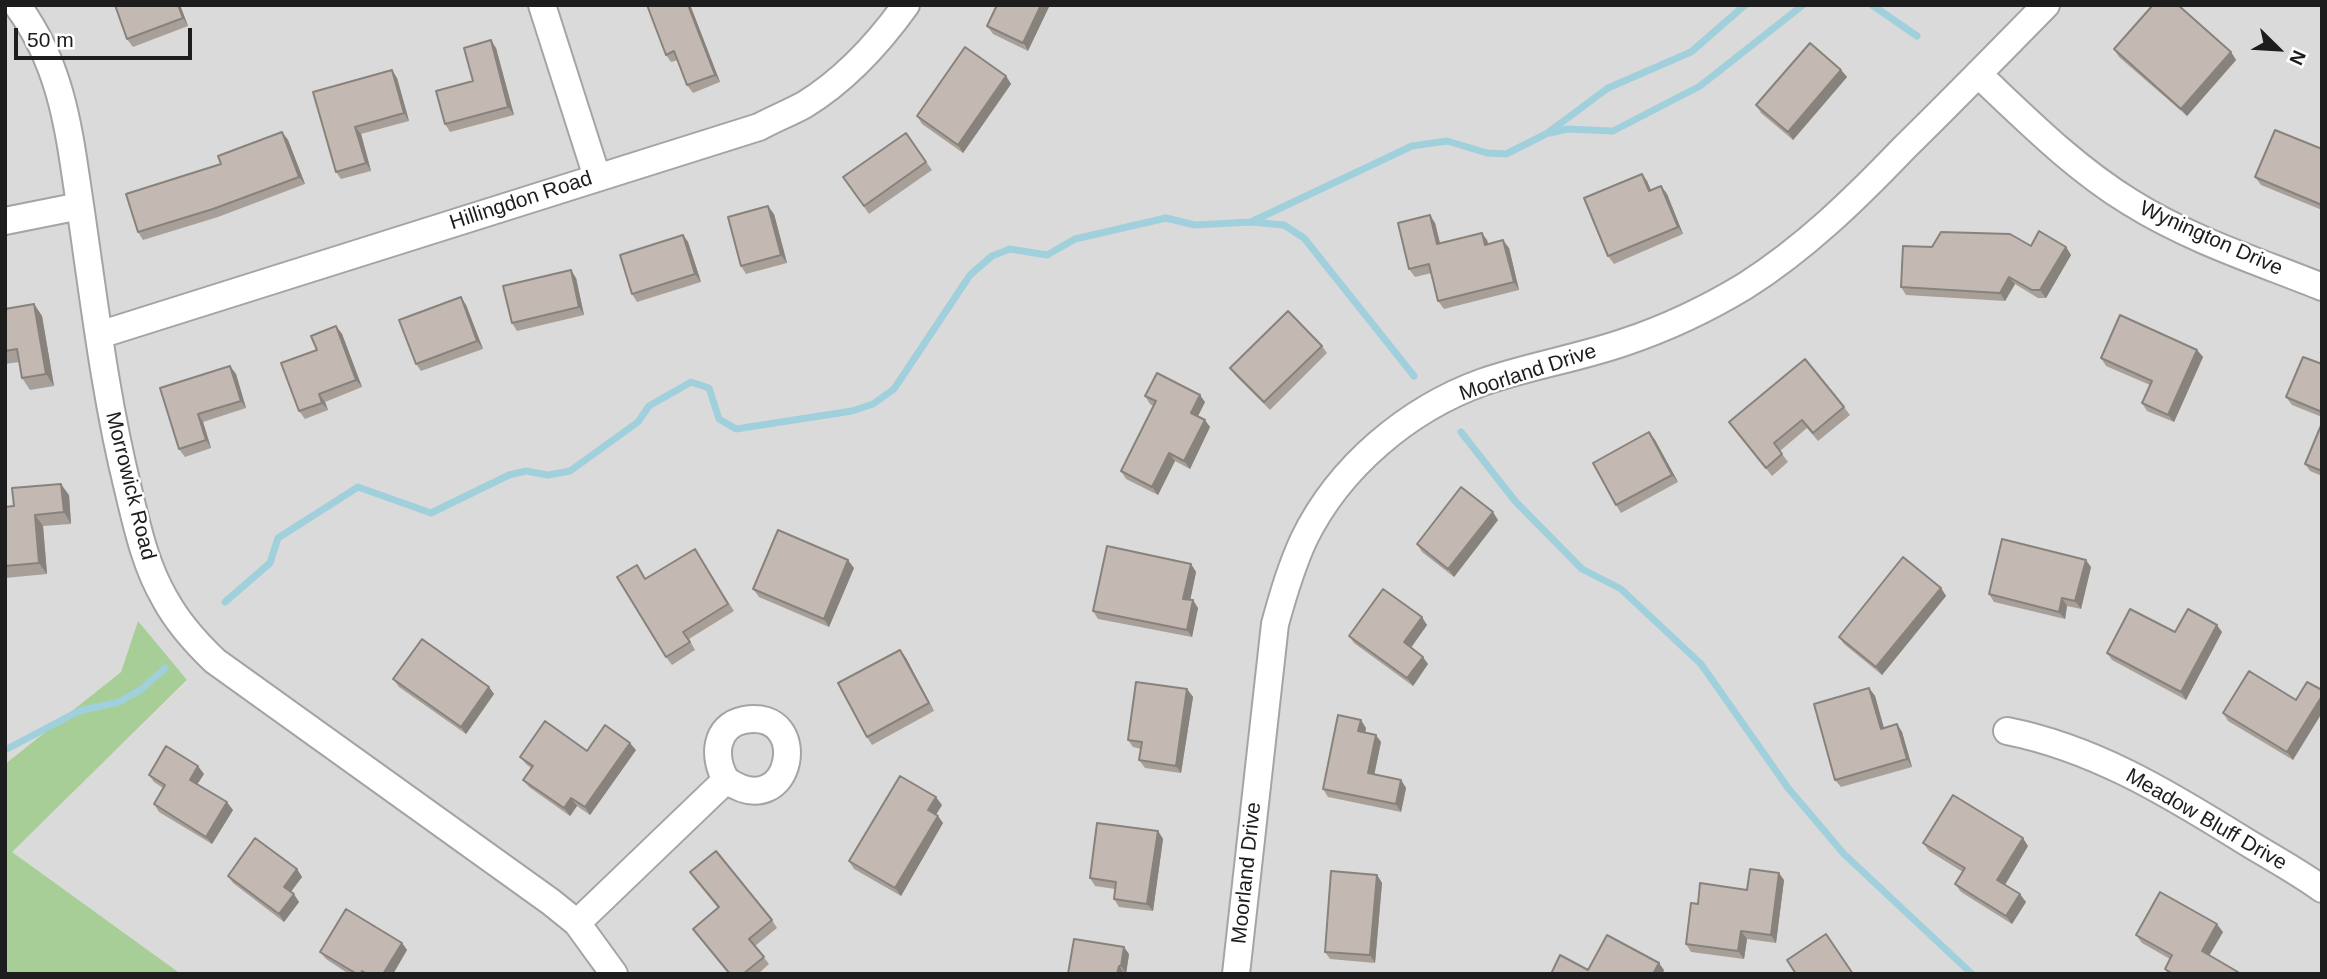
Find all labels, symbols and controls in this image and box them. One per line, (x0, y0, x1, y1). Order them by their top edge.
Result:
scale bar (18, 14, 196, 58)
north arrow (2243, 14, 2313, 84)
text: 50 m (27, 28, 74, 51)
text: N (2285, 47, 2310, 68)
street label: Hillingdon Road (447, 166, 595, 236)
street label: Wynington Drive (2136, 196, 2286, 282)
street label: Moorland Drive (1456, 339, 1600, 407)
street label: Morrowick Road (99, 409, 161, 563)
street label: Meadow Bluff Drive (2121, 764, 2291, 876)
street label: Moorland Drive (1227, 801, 1267, 945)

